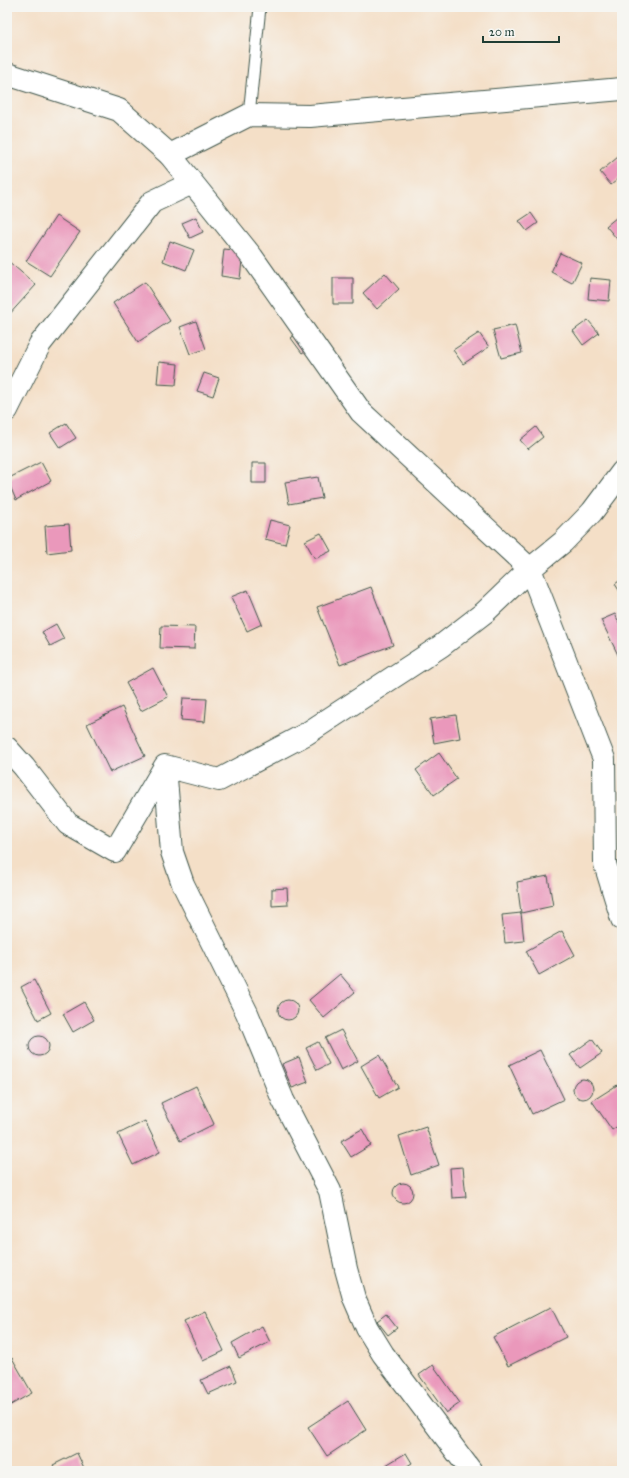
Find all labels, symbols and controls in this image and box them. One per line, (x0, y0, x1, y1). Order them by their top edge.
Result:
scale bar (483, 18, 559, 44)
text: 20 m (489, 25, 515, 39)

